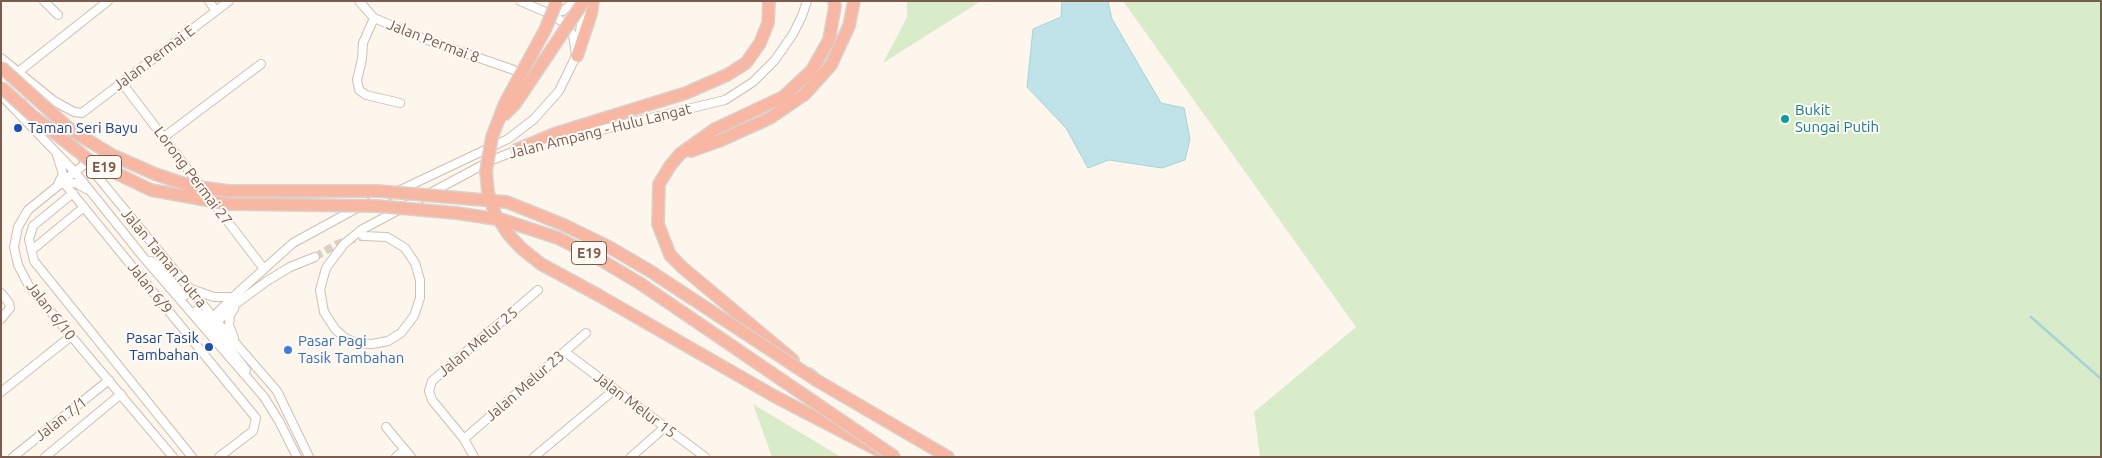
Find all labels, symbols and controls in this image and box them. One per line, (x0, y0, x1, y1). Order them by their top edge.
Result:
street label: Jalan Permai 8 (384, 15, 482, 67)
street label: Jalan Permai E (110, 21, 198, 95)
street label: Jalan Ampang - Hulu Langat (507, 100, 693, 162)
place label: Bukit Sungai Putih (1795, 101, 1879, 136)
marker: Bukit Sungai Putih (1779, 113, 1791, 125)
place label: Taman Seri Bayu (28, 119, 138, 137)
marker: Taman Seri Bayu (12, 122, 24, 134)
street label: Lorong Permai 27 (150, 123, 236, 229)
road number: E19 (86, 156, 122, 178)
street label: Jalan Taman Putra (117, 205, 211, 311)
road number: E19 (572, 242, 606, 264)
street label: Jalan 6/9 (124, 259, 176, 317)
street label: Jalan 6/10 (22, 278, 80, 344)
street label: Jalan Melur 25 (434, 303, 522, 381)
place label: Pasar Tasik Tambahan (126, 329, 199, 364)
place label: Pasar Pagi Tasik Tambahan (298, 332, 404, 367)
marker: Pasar Tasik Tambahan (203, 341, 215, 353)
marker: Pasar Pagi Tasik Tambahan (282, 344, 294, 356)
street label: Jalan Melur 23 (482, 347, 568, 425)
street label: Jalan Melur 15 (590, 368, 680, 442)
street label: Jalan 7/1 (31, 393, 91, 445)

